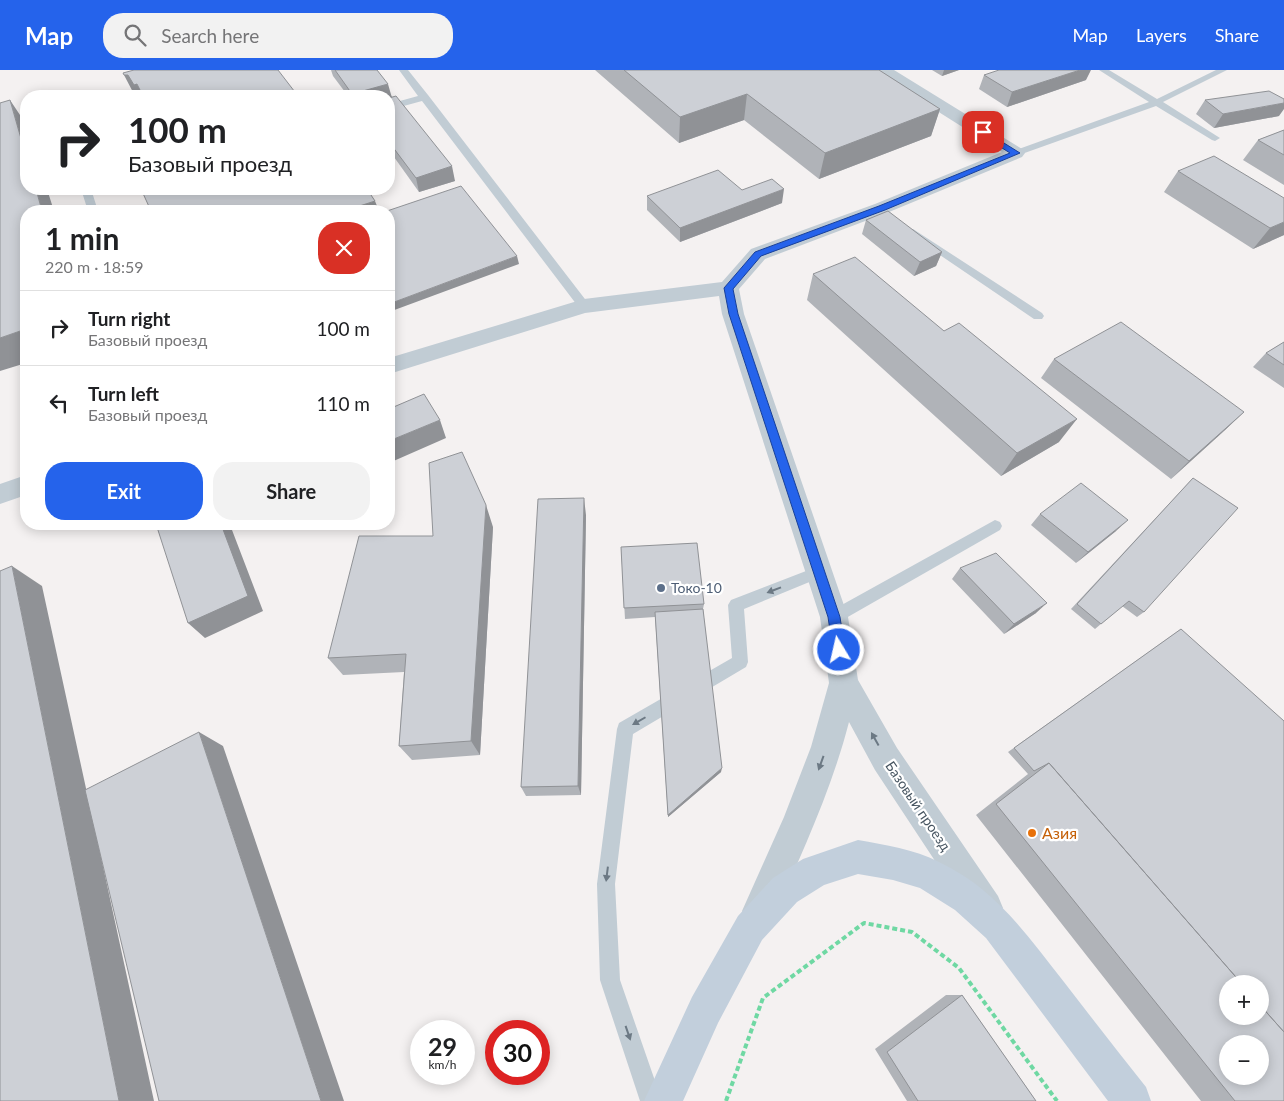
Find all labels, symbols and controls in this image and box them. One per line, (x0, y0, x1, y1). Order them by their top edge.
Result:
search box (103, 13, 453, 58)
text: Map (25, 21, 73, 50)
icon: search (121, 21, 149, 49)
text: Search here (161, 24, 259, 47)
text: Map (1072, 24, 1108, 46)
text: Layers (1136, 24, 1187, 46)
text: Share (1215, 24, 1259, 46)
text: 100 m (128, 108, 227, 150)
icon: right (45, 110, 110, 175)
pin (962, 111, 1004, 153)
icon: arrive (969, 118, 997, 146)
text: Базовый проезд (128, 150, 292, 177)
text: 1 min (45, 220, 119, 256)
button: close (318, 222, 370, 274)
text: 220 m · 18:59 (45, 257, 144, 276)
text: Turn right (88, 307, 170, 330)
icon: right (45, 314, 73, 342)
text: 100 m (316, 317, 370, 340)
text: Базовый проезд (88, 330, 207, 349)
text: Turn left (88, 382, 159, 405)
icon: left (45, 389, 73, 417)
text: 110 m (316, 392, 370, 415)
text: Базовый проезд (88, 405, 207, 424)
button: Exit (45, 462, 203, 520)
button: Share (213, 462, 370, 520)
place label: Токо-10 (671, 579, 722, 596)
marker: Токо-10 (655, 582, 667, 594)
one-way arrow (766, 586, 781, 594)
position arrow (812, 623, 864, 675)
one-way arrow (633, 716, 646, 725)
one-way arrow (871, 732, 879, 746)
one-way arrow (817, 756, 824, 771)
street label: Базовый проезд (882, 758, 955, 854)
place label: Азия (1042, 823, 1077, 842)
marker: Азия (1026, 827, 1038, 839)
one-way arrow (603, 866, 611, 882)
map controls (1219, 975, 1269, 1085)
button: + (1219, 975, 1269, 1025)
speed limit sign: 30 (485, 1020, 550, 1085)
one-way arrow (624, 1026, 632, 1041)
text: 29 (428, 1031, 457, 1061)
button: − (1219, 1035, 1269, 1085)
text: km/h (428, 1057, 457, 1072)

